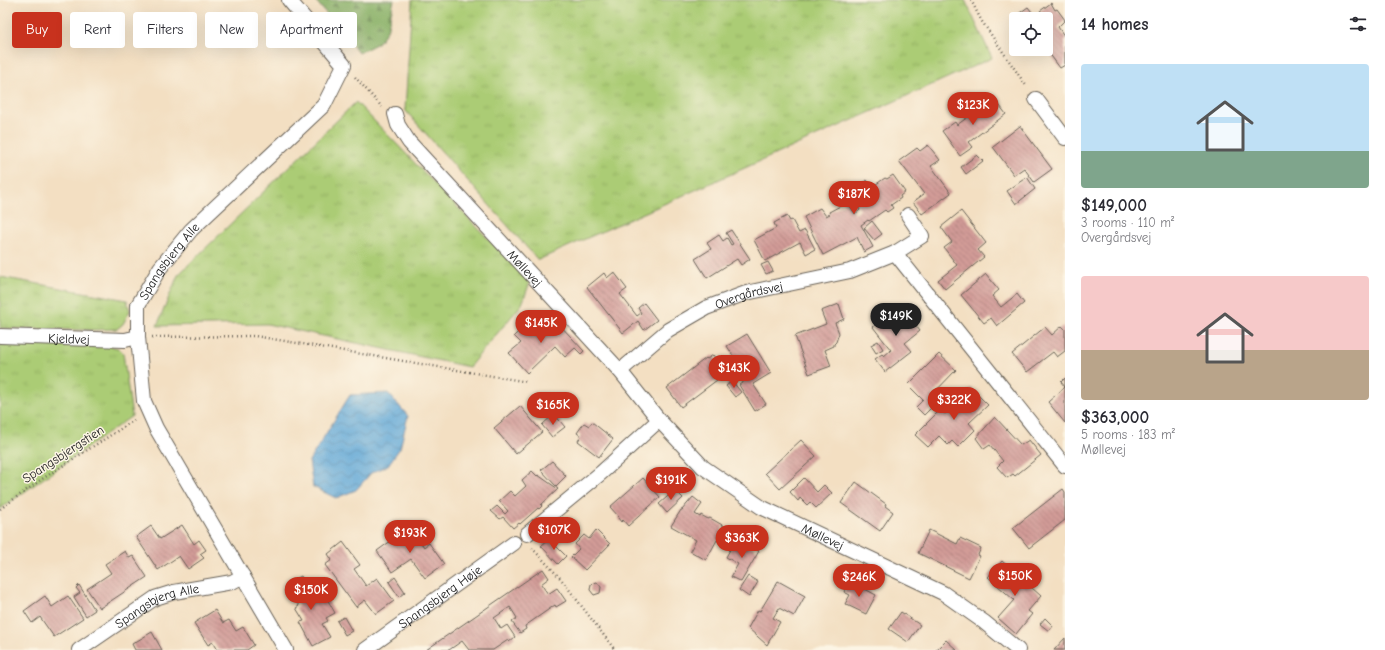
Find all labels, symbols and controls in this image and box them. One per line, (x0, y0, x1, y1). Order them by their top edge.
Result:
chip: Buy (12, 12, 62, 48)
chip: Rent (70, 12, 125, 48)
chip: Filters (133, 12, 197, 48)
chip: New (205, 12, 258, 48)
chip: Apartment (266, 12, 357, 48)
map controls (1009, 12, 1053, 56)
button: locate (1009, 12, 1053, 56)
icon: filters (1347, 13, 1369, 35)
text: 14 homes (1081, 15, 1148, 34)
icon: home (1189, 90, 1261, 162)
pin: $123K (945, 92, 1001, 126)
text: $123K (956, 97, 990, 112)
pin: $187K (826, 181, 882, 215)
text: $187K (838, 186, 870, 201)
text: $149,000 (1081, 196, 1147, 215)
text: 3 rooms · 110 m² (1081, 215, 1174, 230)
street label: Spangsbjerg Alle (135, 219, 202, 302)
text: Overgårdsvej (1081, 230, 1151, 245)
street label: Møllevej (504, 246, 546, 290)
street label: Overgårdsvej (713, 278, 784, 312)
icon: home (1189, 302, 1261, 374)
pin: $149K (868, 303, 924, 337)
text: $149K (879, 308, 913, 323)
pin: $145K (513, 310, 569, 344)
text: $145K (524, 315, 558, 330)
street label: Kjeldvej (48, 330, 90, 346)
pin: $143K (706, 355, 762, 389)
text: $143K (718, 360, 750, 375)
pin: $322K (926, 387, 982, 421)
pin: $165K (525, 392, 581, 426)
text: $322K (937, 392, 971, 407)
text: $165K (536, 397, 570, 412)
text: $363,000 (1081, 408, 1149, 427)
street label: Spangsbjergstien (19, 422, 107, 486)
text: 5 rooms · 183 m² (1081, 427, 1175, 442)
text: Møllevej (1081, 442, 1126, 457)
pin: $191K (643, 467, 699, 501)
text: $191K (655, 472, 687, 487)
pin: $107K (526, 517, 582, 551)
pin: $193K (382, 520, 438, 554)
street label: Møllevej (799, 520, 846, 553)
text: $107K (537, 522, 571, 537)
text: $193K (393, 525, 427, 540)
pin: $363K (714, 525, 770, 559)
text: $363K (725, 530, 759, 545)
street label: Spangsbjerg Høje (395, 561, 485, 631)
pin: $150K (987, 563, 1043, 597)
pin: $246K (831, 564, 887, 598)
text: $150K (998, 568, 1032, 583)
text: $246K (842, 569, 876, 584)
pin: $150K (283, 577, 339, 611)
street label: Spangsbjerg Alle (112, 580, 201, 631)
text: $150K (294, 582, 328, 597)

